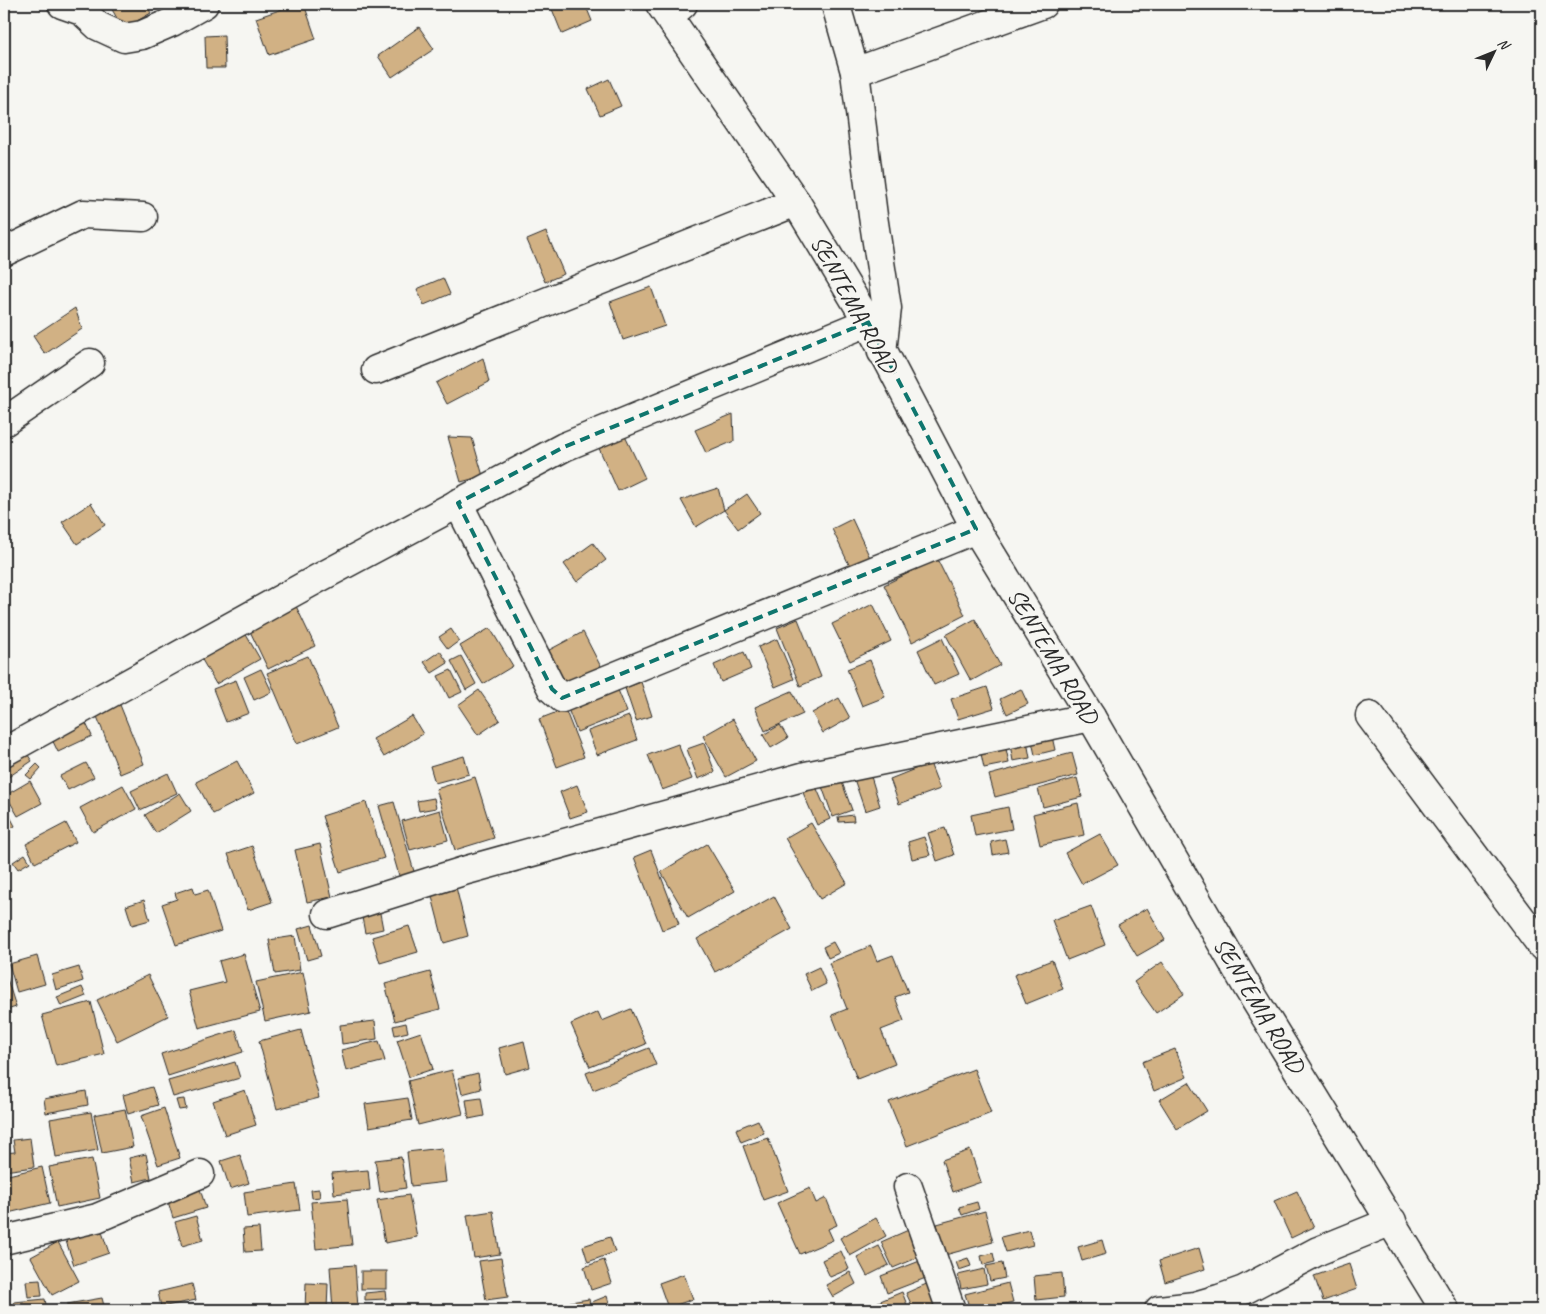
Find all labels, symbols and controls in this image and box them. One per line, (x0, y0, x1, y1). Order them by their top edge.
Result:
north arrow (1468, 28, 1518, 78)
text: N (1494, 35, 1514, 54)
street label: SENTEMA ROAD (803, 229, 906, 381)
street label: SENTEMA ROAD (1000, 582, 1107, 732)
street label: SENTEMA ROAD (1206, 931, 1313, 1081)

